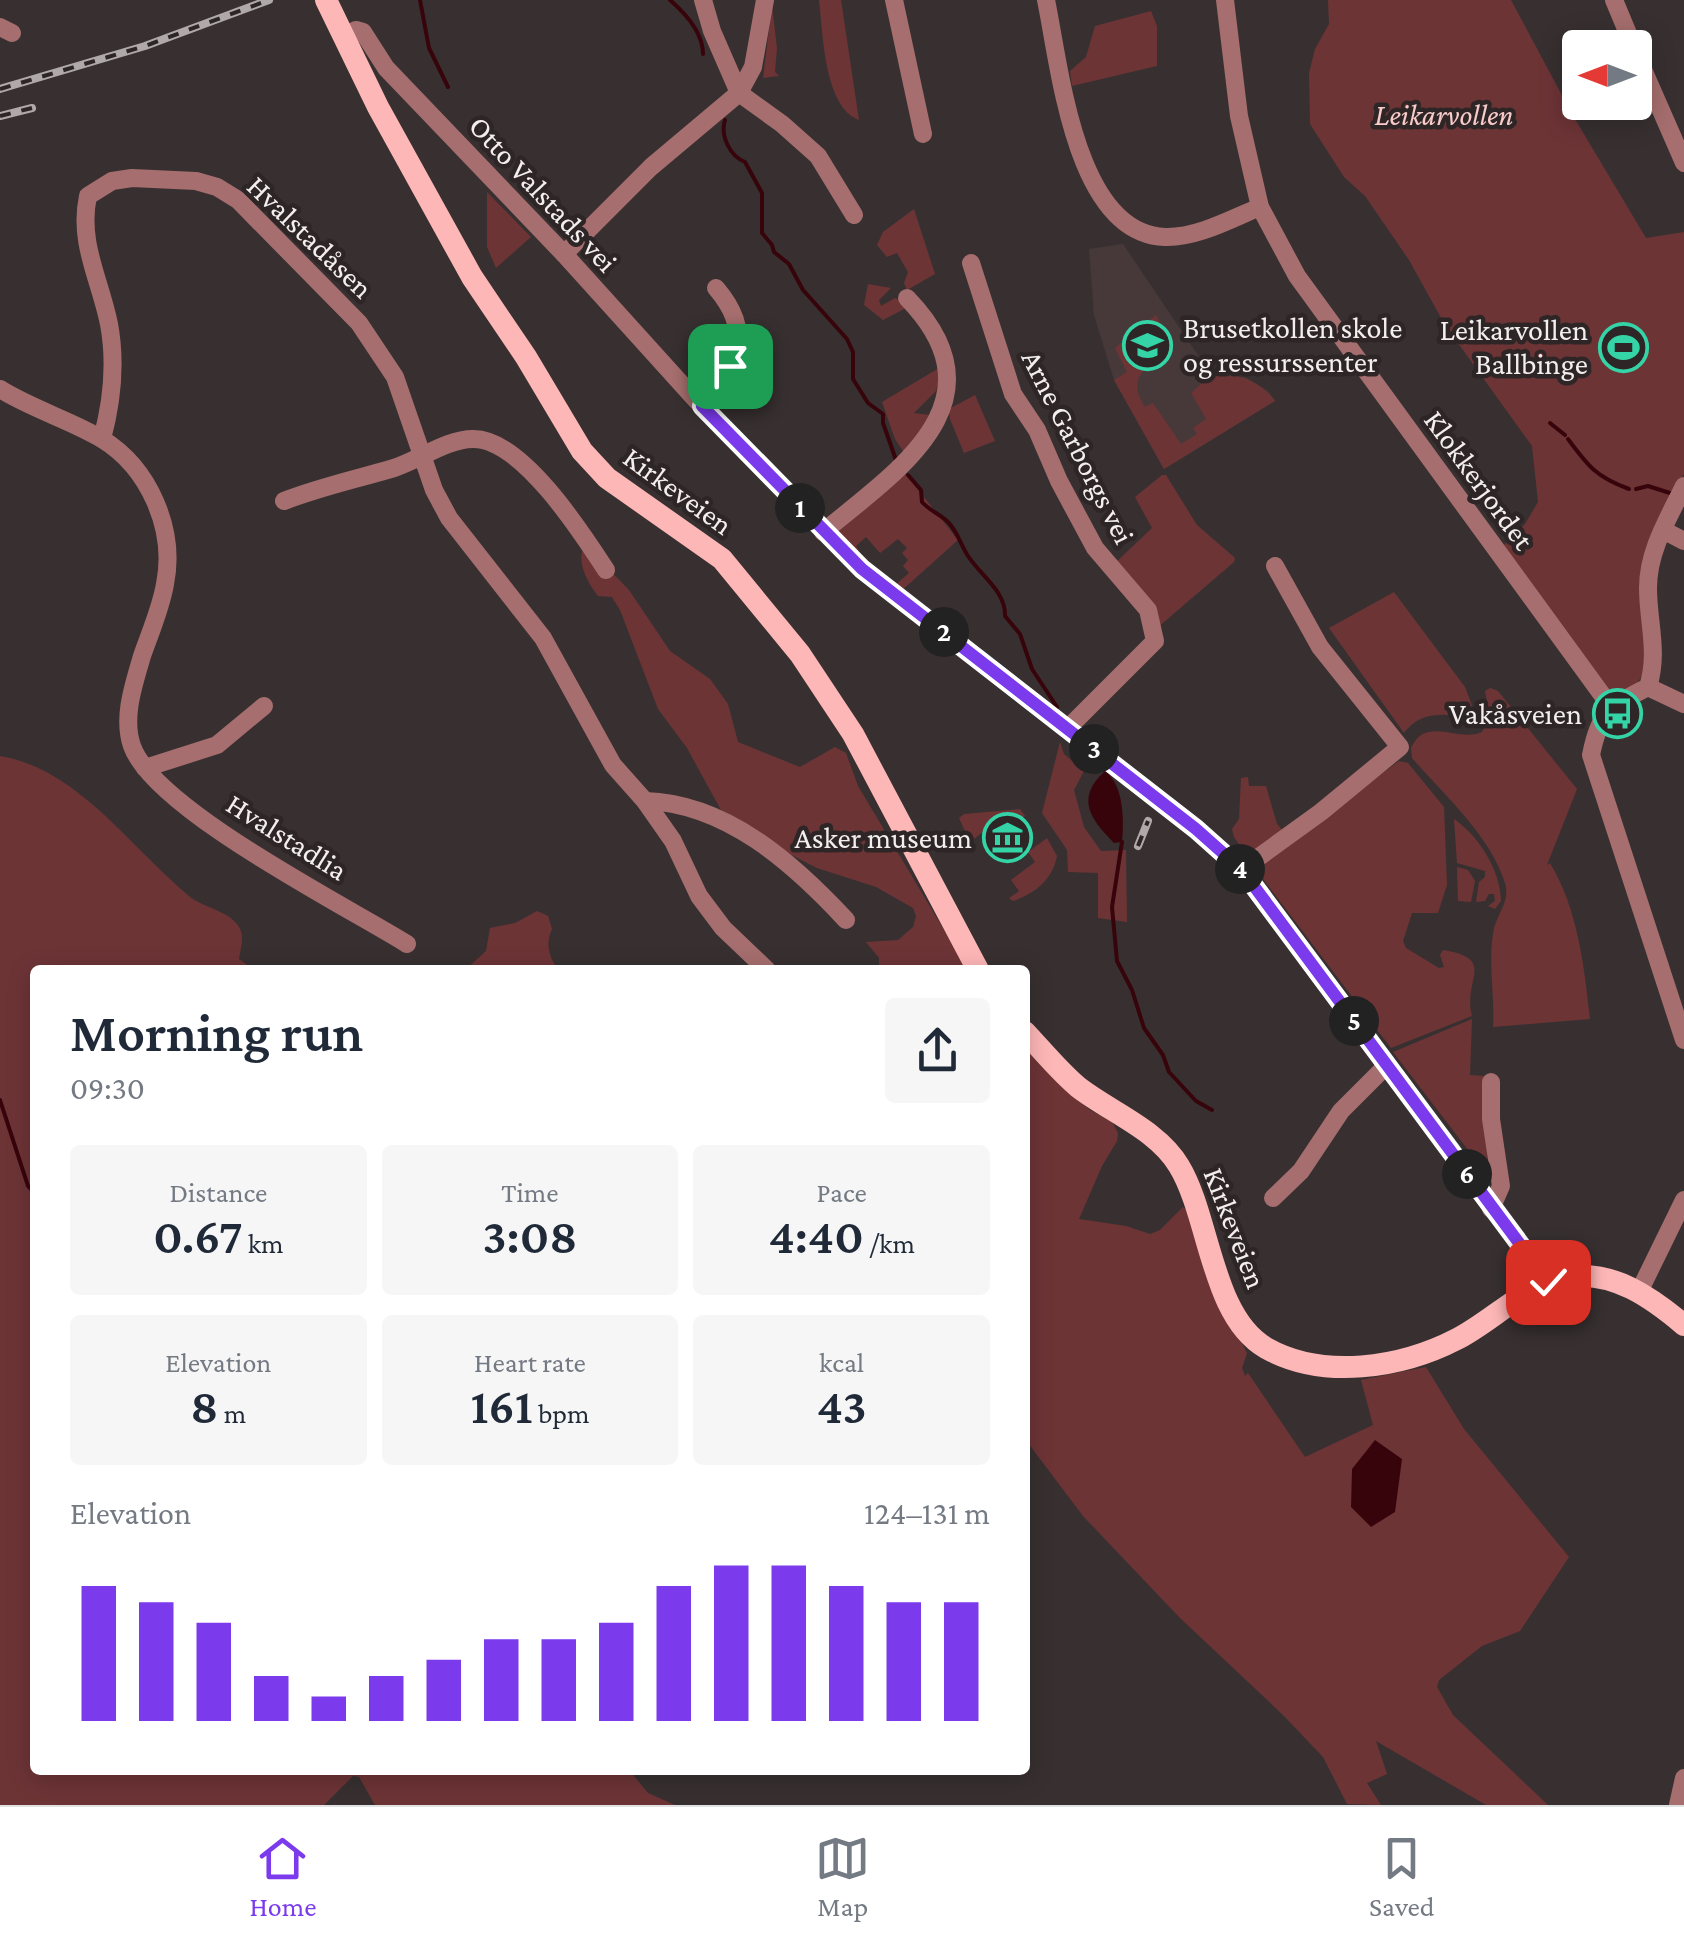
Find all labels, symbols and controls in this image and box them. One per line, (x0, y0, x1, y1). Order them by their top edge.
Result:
north arrow (1562, 30, 1652, 120)
map controls (1562, 30, 1652, 120)
park label: Leikarvollen (1374, 98, 1514, 131)
street label: Otto Valstads vei (463, 109, 624, 279)
street label: Hvalstadåsen (241, 169, 380, 305)
place label: Brusetkollen skole og ressurssenter (1183, 311, 1402, 379)
place label: Leikarvollen Ballbinge (1440, 313, 1588, 381)
school or university icon: Brusetkollen skole og ressurssenter (1122, 319, 1174, 371)
sports icon: Leikarvollen Ballbinge (1597, 321, 1649, 373)
pin (688, 324, 773, 409)
icon: arrive (703, 339, 758, 394)
street label: Arne Garborgs vei (1015, 344, 1142, 550)
street label: Klokkerjordet (1417, 404, 1541, 557)
street label: Kirkeveien (617, 440, 739, 541)
pin: 1 (775, 483, 825, 533)
text: 1 (795, 492, 805, 523)
pin: 2 (919, 607, 969, 657)
text: 2 (937, 616, 951, 647)
bus stop icon: Vakåsveien (1591, 688, 1643, 740)
place label: Vakåsveien (1449, 697, 1582, 730)
pin: 3 (1069, 724, 1119, 774)
text: 3 (1087, 733, 1101, 764)
street label: Hvalstadlia (221, 787, 354, 887)
museum icon: Asker museum (981, 812, 1033, 864)
place label: Asker museum (795, 821, 972, 854)
pin: 4 (1215, 844, 1265, 894)
text: 4 (1232, 853, 1248, 884)
pin: 5 (1329, 996, 1379, 1046)
button: share (885, 998, 990, 1103)
text: Morning run (70, 1002, 363, 1063)
text: 5 (1347, 1005, 1361, 1036)
text: 09:30 (70, 1070, 145, 1106)
pin: 6 (1442, 1149, 1492, 1199)
text: 6 (1459, 1158, 1475, 1189)
street label: Kirkeveien (1197, 1163, 1274, 1293)
text: Distance (169, 1177, 267, 1208)
text: Time (501, 1177, 559, 1208)
text: Pace (816, 1177, 867, 1208)
text: 0.67 (153, 1208, 242, 1264)
text: 3:08 (483, 1208, 577, 1264)
text: 4:40 (768, 1208, 864, 1264)
text: km (242, 1228, 284, 1259)
text: /km (864, 1228, 915, 1259)
pin (1506, 1240, 1591, 1325)
icon: check (1521, 1255, 1576, 1310)
text: Elevation (165, 1347, 271, 1378)
text: Heart rate (474, 1347, 586, 1378)
text: kcal (819, 1347, 864, 1378)
text: 8 (190, 1378, 219, 1434)
text: 161 (470, 1378, 533, 1434)
text: 43 (817, 1378, 867, 1434)
text: m (219, 1398, 246, 1429)
text: bpm (533, 1398, 590, 1429)
text: Elevation (70, 1495, 191, 1531)
text: 124–131 m (864, 1495, 990, 1531)
tab: Home (249, 1831, 316, 1922)
tab: Map (815, 1831, 870, 1922)
tab: Saved (1369, 1831, 1435, 1922)

